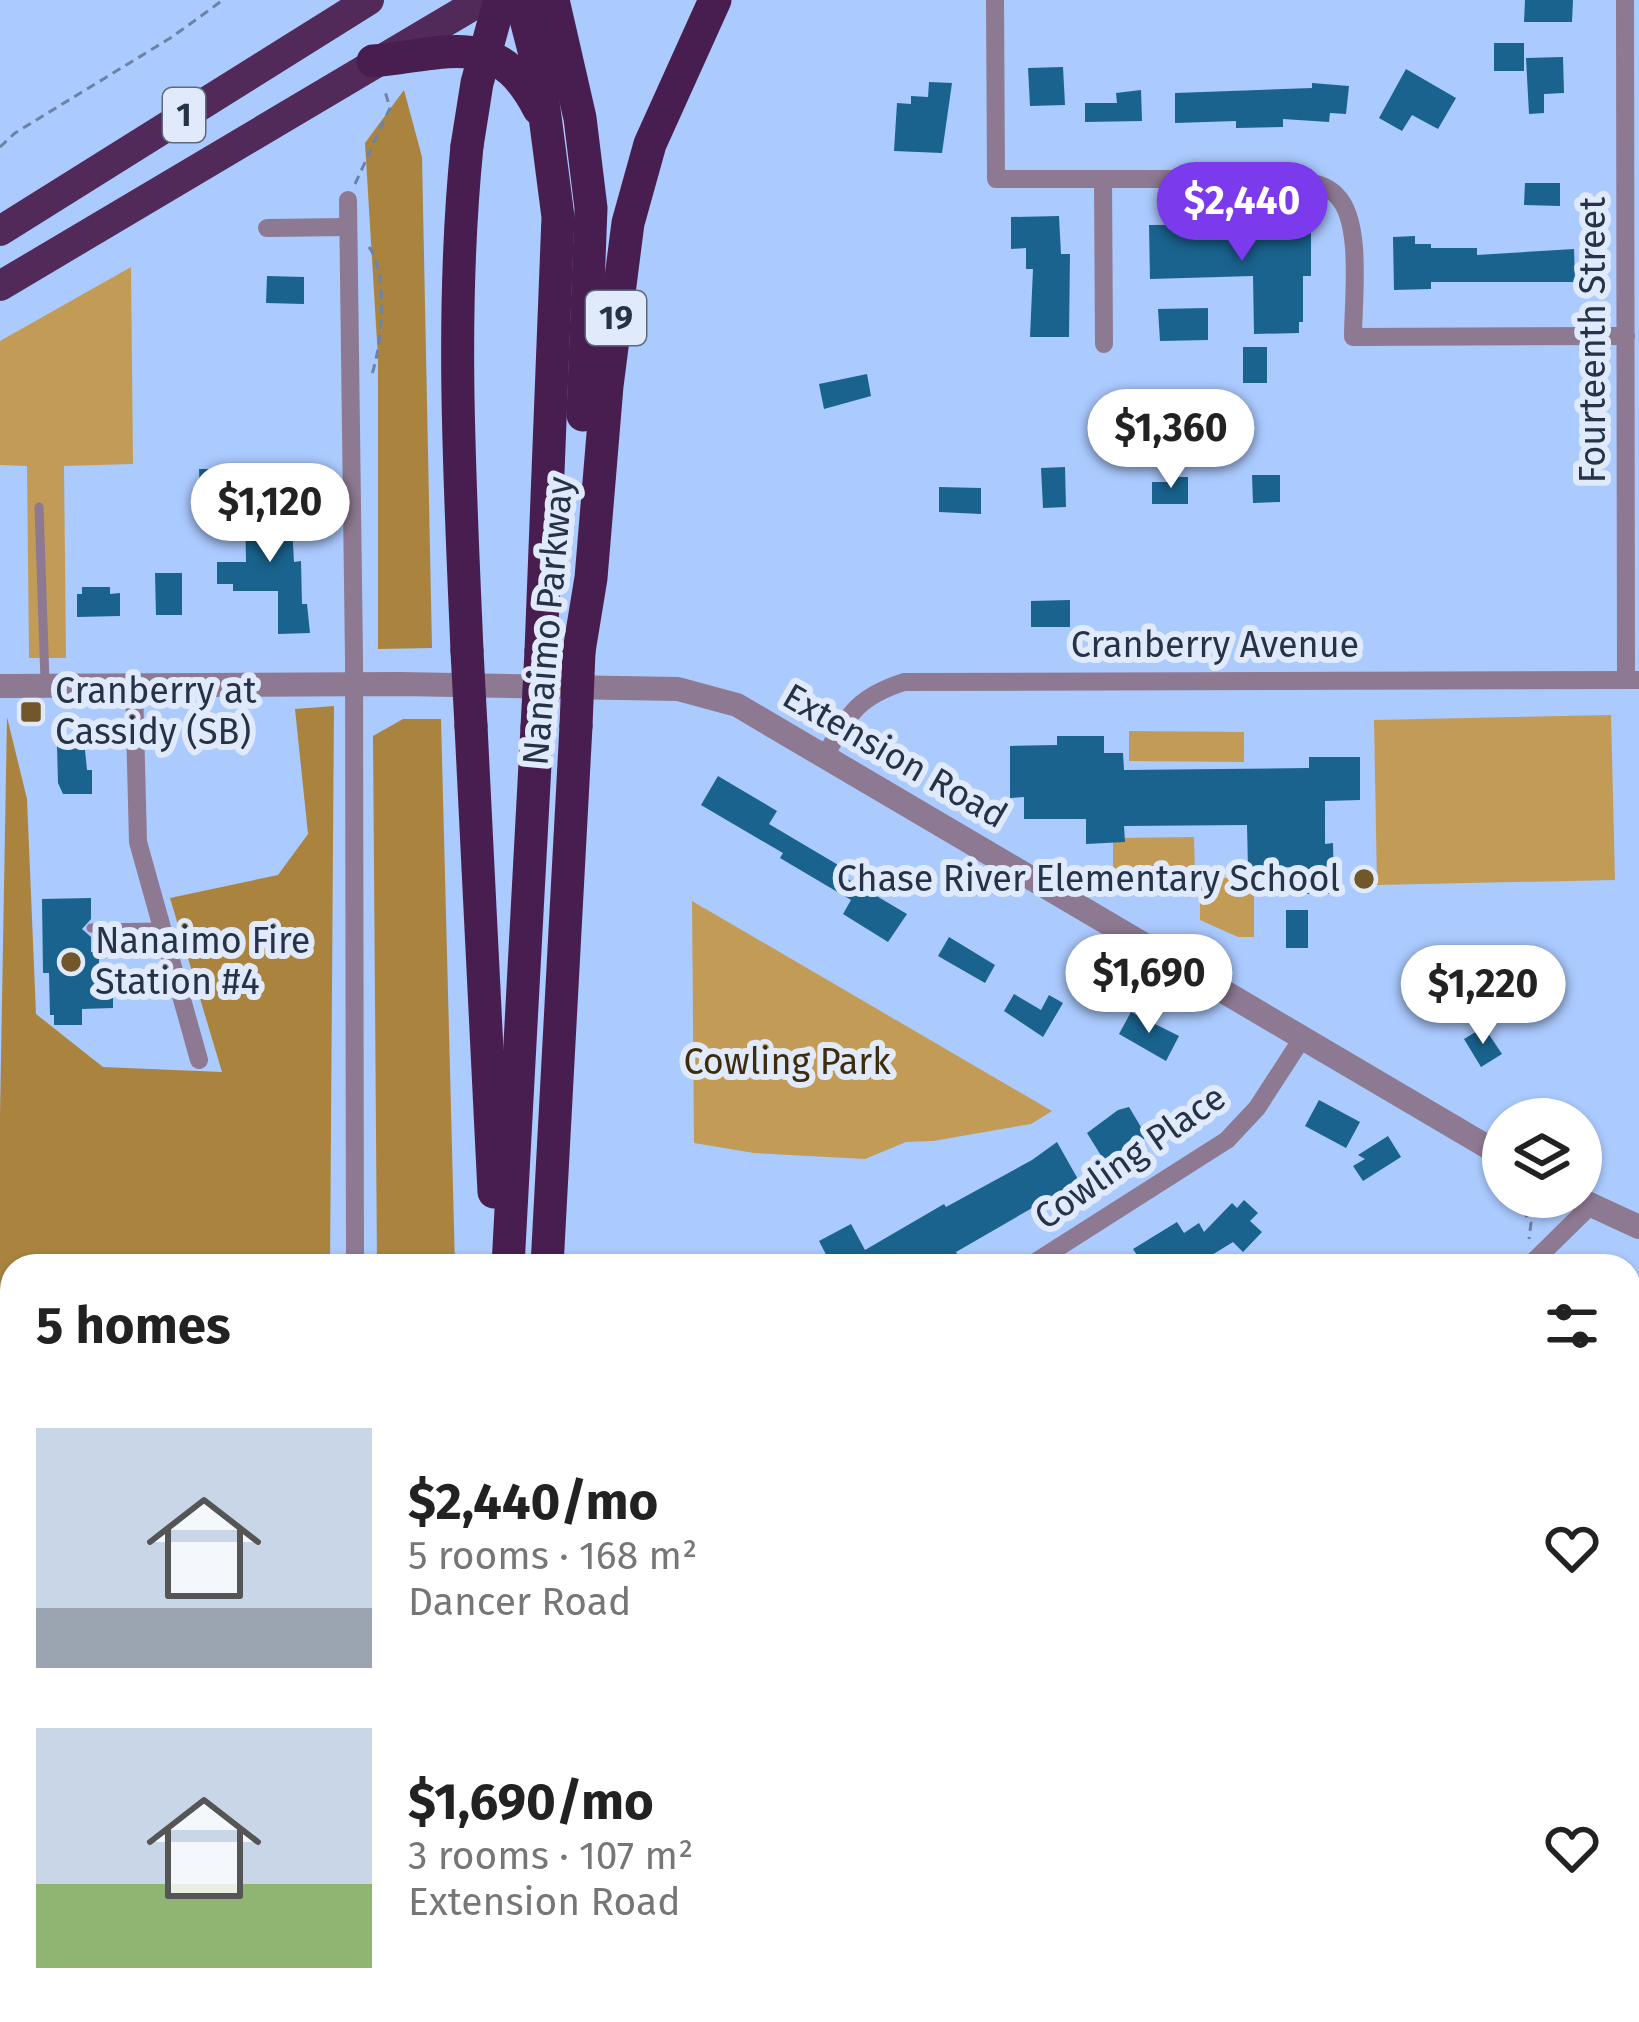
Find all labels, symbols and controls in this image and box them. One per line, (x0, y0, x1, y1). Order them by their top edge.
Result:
road number: 1 (163, 88, 205, 142)
pin: $2,440 (1144, 162, 1340, 264)
text: $2,440 (1184, 178, 1300, 224)
street label: Fourteenth Street (1571, 197, 1615, 483)
road number: 19 (586, 291, 646, 345)
pin: $1,360 (1073, 389, 1269, 491)
text: $1,360 (1114, 405, 1228, 451)
pin: $1,120 (172, 463, 368, 565)
street label: Nanaimo Parkway (513, 475, 583, 767)
text: $1,120 (218, 479, 322, 525)
street label: Cranberry Avenue (1071, 623, 1359, 667)
place label: Cranberry at Cassidy (SB) (55, 669, 257, 754)
street label: Extension Road (775, 674, 1015, 838)
marker: Cranberry at Cassidy (SB) (18, 699, 44, 725)
place label: Chase River Elementary School (837, 857, 1340, 901)
marker: Chase River Elementary School (1351, 866, 1377, 892)
place label: Nanaimo Fire Station #4 (95, 919, 310, 1004)
pin: $1,690 (1051, 934, 1247, 1036)
pin: $1,220 (1385, 945, 1581, 1047)
marker: Nanaimo Fire Station #4 (58, 949, 84, 975)
text: $1,690 (1092, 950, 1206, 996)
text: $1,220 (1428, 961, 1538, 1007)
park label: Cowling Park (683, 1040, 891, 1084)
street label: Cowling Place (1026, 1075, 1234, 1239)
map controls (1482, 1098, 1602, 1218)
button: layers (1482, 1098, 1602, 1218)
icon: filters (1539, 1293, 1605, 1359)
text: 5 homes (36, 1295, 231, 1357)
text: $2,440/mo (408, 1471, 658, 1533)
icon: home (132, 1476, 276, 1620)
icon: heart (1539, 1515, 1605, 1581)
text: 5 rooms · 168 m² (408, 1533, 697, 1579)
text: Dancer Road (408, 1579, 631, 1625)
text: $1,690/mo (408, 1771, 654, 1833)
icon: home (132, 1776, 276, 1920)
icon: heart (1539, 1815, 1605, 1881)
text: 3 rooms · 107 m² (408, 1833, 693, 1879)
text: Extension Road (408, 1879, 681, 1925)

